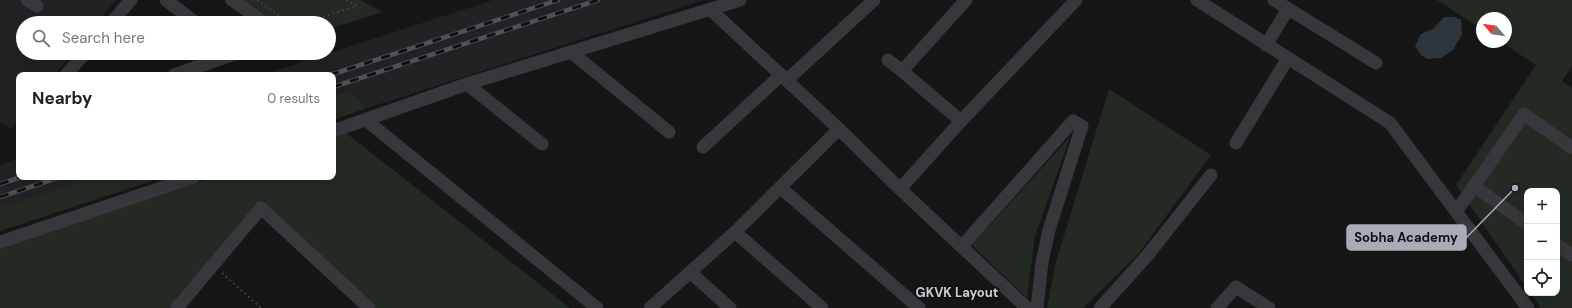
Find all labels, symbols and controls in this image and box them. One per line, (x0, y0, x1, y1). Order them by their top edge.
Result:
north arrow (1476, 12, 1512, 48)
search box (16, 16, 336, 60)
icon: search (30, 27, 52, 49)
text: Search here (62, 28, 145, 48)
text: Nearby (32, 87, 92, 109)
text: 0 results (267, 90, 320, 107)
map controls (1524, 188, 1560, 296)
button: + (1524, 188, 1560, 224)
button: − (1524, 224, 1560, 260)
callout: Sobha Academy (1347, 225, 1466, 250)
text: Sobha Academy (1354, 229, 1458, 246)
button: locate (1524, 260, 1560, 296)
district label: GKVK Layout (916, 284, 998, 301)

